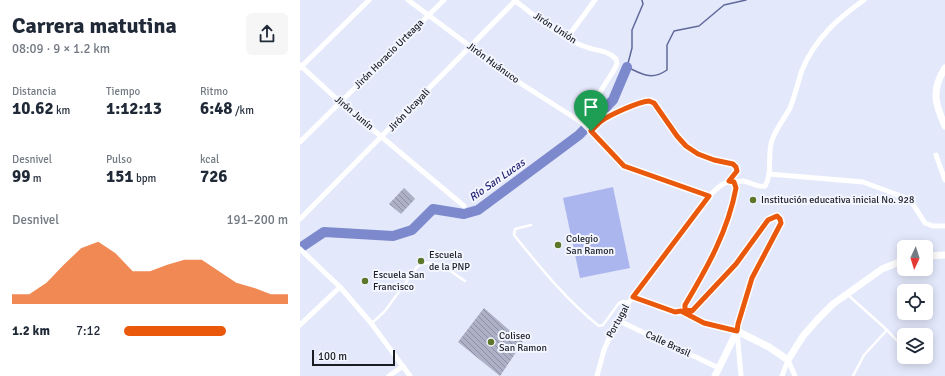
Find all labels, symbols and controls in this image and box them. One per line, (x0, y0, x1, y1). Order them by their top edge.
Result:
street label: Jirón Unión (531, 10, 579, 46)
text: Carrera matutina (12, 12, 177, 39)
button: share (246, 13, 288, 55)
street label: Jirón Horacio Urteaga (352, 17, 426, 91)
street label: Jirón Huánuco (465, 40, 521, 86)
text: 08:09 · 9 × 1.2 km (12, 41, 110, 57)
text: Distancia (12, 85, 56, 98)
text: Tiempo (106, 85, 140, 98)
text: Ritmo (200, 85, 228, 98)
street label: Jirón Ucayali (386, 86, 432, 134)
pin (574, 90, 608, 131)
street label: Jirón Junín (332, 93, 376, 133)
icon: arrive (580, 96, 602, 118)
text: 10.62 (12, 98, 54, 119)
text: 1:12:13 (106, 98, 162, 119)
text: 6:48 (200, 98, 233, 119)
text: km (54, 104, 70, 117)
text: /km (233, 104, 254, 117)
text: Desnivel (12, 153, 52, 166)
text: Pulso (106, 153, 132, 166)
text: kcal (200, 153, 219, 166)
water label: Río San Lucas (467, 155, 528, 204)
text: 99 (12, 166, 30, 187)
text: 151 (106, 166, 134, 187)
text: 726 (200, 166, 228, 187)
text: m (30, 172, 42, 185)
text: bpm (134, 172, 156, 185)
place label: Institución educativa inicial No. 928 (761, 194, 914, 206)
marker: Institución educativa inicial No. 928 (748, 195, 758, 205)
text: Desnivel (12, 212, 59, 228)
text: 191–200 m (226, 212, 288, 228)
place label: Colegio San Ramon (566, 233, 614, 257)
marker: Colegio San Ramon (553, 240, 563, 250)
north arrow (897, 240, 933, 276)
map controls (897, 240, 933, 364)
place label: Escuela de la PNP (429, 249, 470, 273)
marker: Escuela de la PNP (416, 256, 426, 266)
place label: Escuela San Francisco (373, 269, 425, 293)
marker: Escuela San Francisco (360, 276, 370, 286)
button: locate (897, 284, 933, 320)
street label: Portugal (604, 302, 632, 340)
text: 1.2 km (12, 323, 50, 339)
text: 7:12 (76, 323, 101, 339)
street label: Calle Brasil (643, 328, 693, 360)
button: layers (897, 328, 933, 364)
place label: Coliseo San Ramon (499, 330, 547, 354)
marker: Coliseo San Ramon (486, 337, 496, 347)
scale bar (312, 348, 395, 367)
text: 100 m (318, 350, 347, 363)

